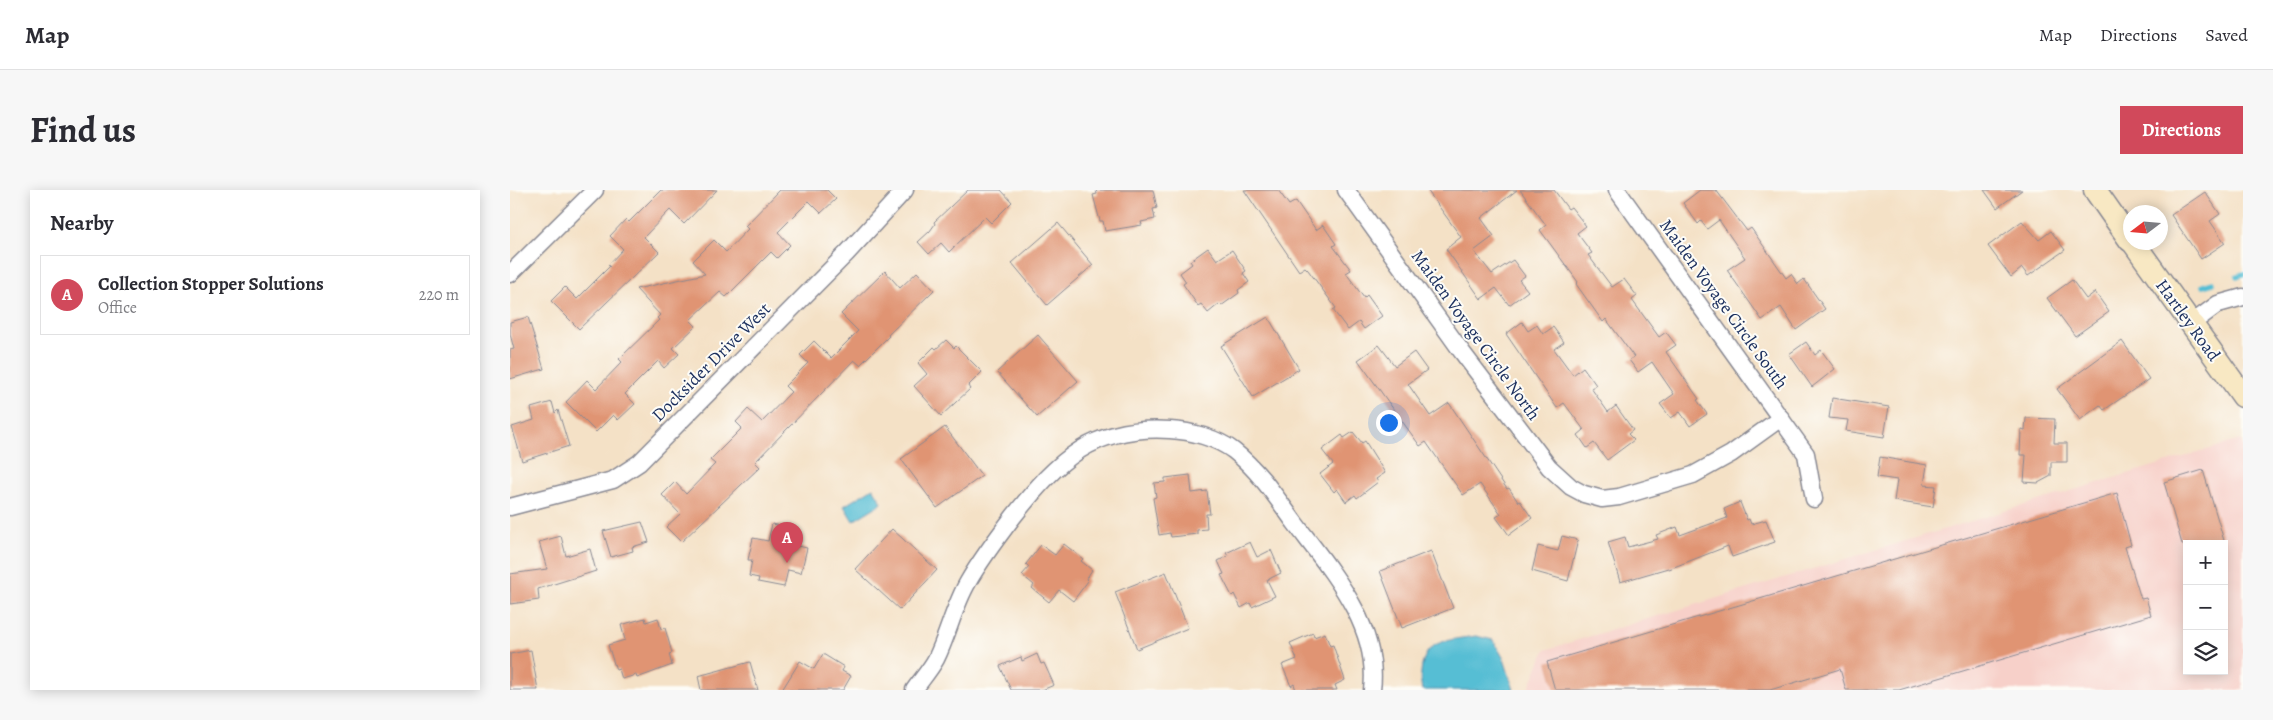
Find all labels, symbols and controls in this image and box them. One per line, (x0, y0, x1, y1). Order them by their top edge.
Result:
text: Map (25, 19, 69, 51)
text: Map (2039, 23, 2072, 47)
text: Directions (2100, 23, 2177, 47)
text: Saved (2205, 23, 2248, 47)
text: Find us (30, 106, 136, 154)
button: Directions (2120, 106, 2243, 154)
north arrow (2123, 205, 2168, 250)
text: Nearby (50, 209, 113, 237)
street label: Maiden Voyage Circle South (1654, 214, 1794, 394)
street label: Maiden Voyage Circle North (1406, 245, 1546, 425)
text: Collection Stopper Solutions (98, 271, 324, 297)
street label: Hartley Road (2150, 274, 2226, 366)
text: A (62, 284, 72, 306)
text: 220 m (419, 284, 459, 306)
text: Office (98, 297, 137, 319)
street label: Docksider Drive West (646, 297, 776, 427)
your location (1376, 410, 1402, 436)
pin: A (771, 522, 803, 563)
map controls (2183, 540, 2228, 675)
button: + (2183, 540, 2228, 585)
button: − (2183, 585, 2228, 630)
button: layers (2183, 630, 2228, 675)

